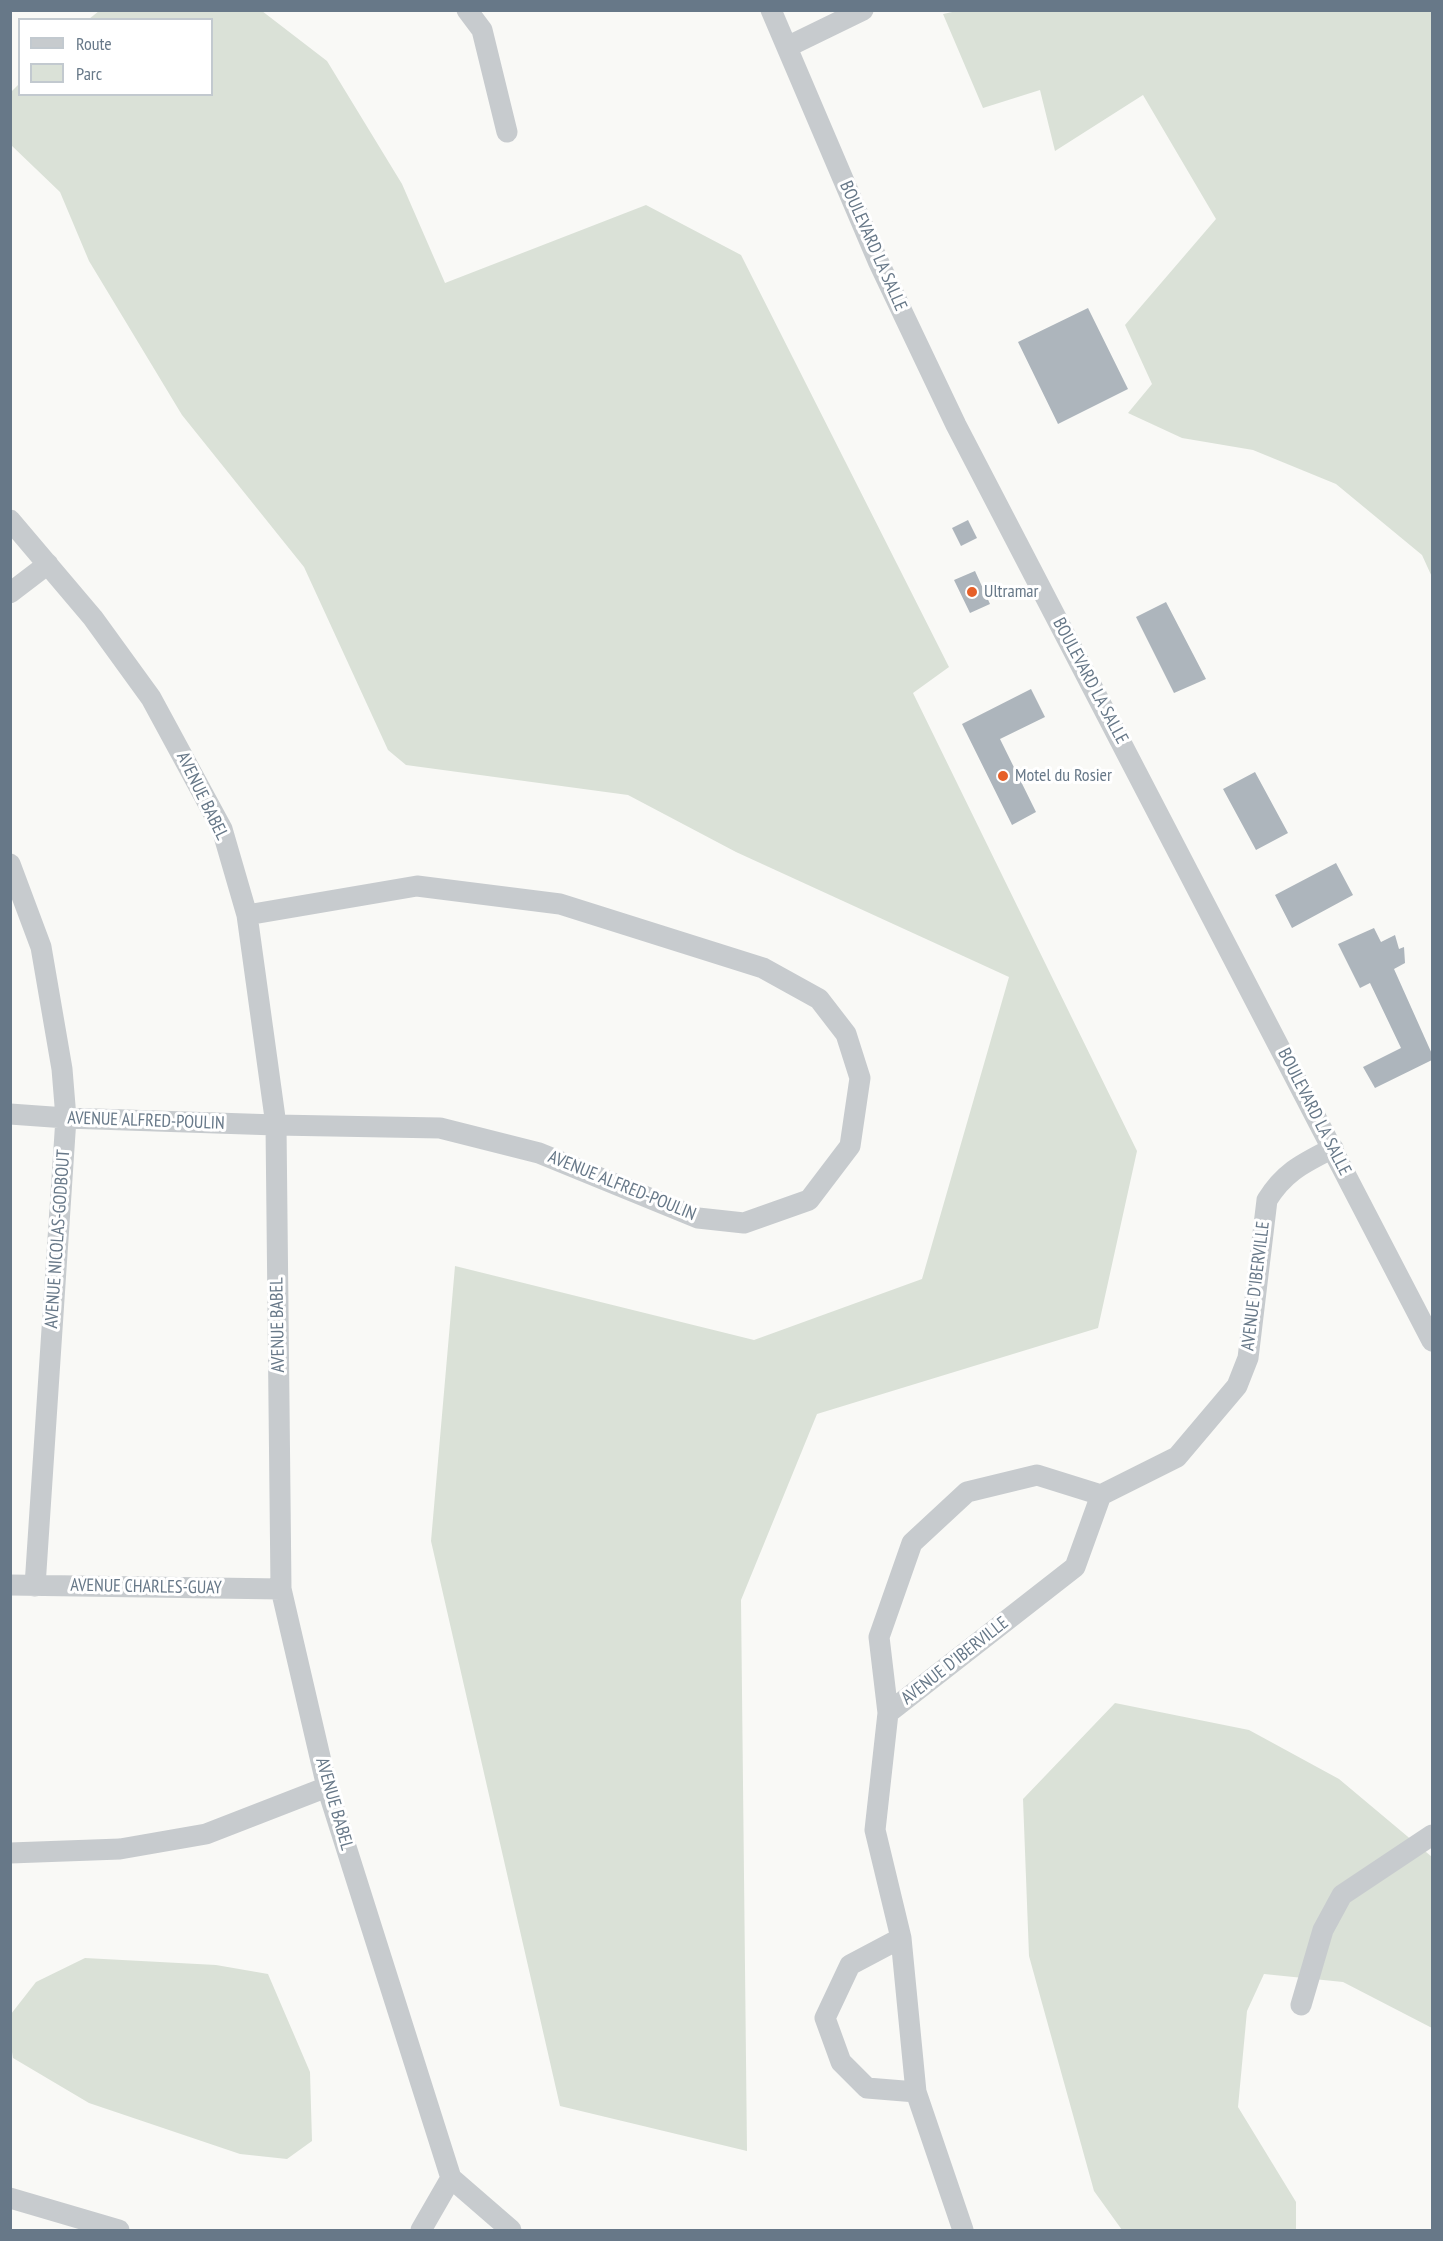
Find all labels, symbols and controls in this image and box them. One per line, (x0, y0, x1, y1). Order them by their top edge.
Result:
legend (18, 18, 213, 96)
text: Route (76, 32, 112, 55)
text: Parc (76, 62, 102, 85)
street label: BOULEVARD LA SALLE (835, 178, 911, 314)
place label: Ultramar (984, 581, 1039, 603)
marker: Ultramar (965, 585, 979, 599)
street label: BOULEVARD LA SALLE (1048, 614, 1132, 748)
street label: AVENUE BABEL (171, 749, 233, 843)
place label: Motel du Rosier (1015, 765, 1112, 787)
marker: Motel du Rosier (996, 769, 1010, 783)
street label: BOULEVARD LA SALLE (1273, 1045, 1355, 1179)
street label: AVENUE ALFRED-POULIN (67, 1107, 225, 1135)
street label: AVENUE ALFRED-POULIN (545, 1146, 699, 1226)
street label: AVENUE NICOLAS-GODBOUT (41, 1149, 75, 1329)
street label: AVENUE D'IBERVILLE (1237, 1220, 1275, 1352)
street label: AVENUE BABEL (266, 1277, 290, 1373)
street label: AVENUE CHARLES-GUAY (70, 1575, 222, 1599)
street label: AVENUE D'IBERVILLE (897, 1612, 1013, 1710)
street label: AVENUE BABEL (311, 1755, 357, 1853)

